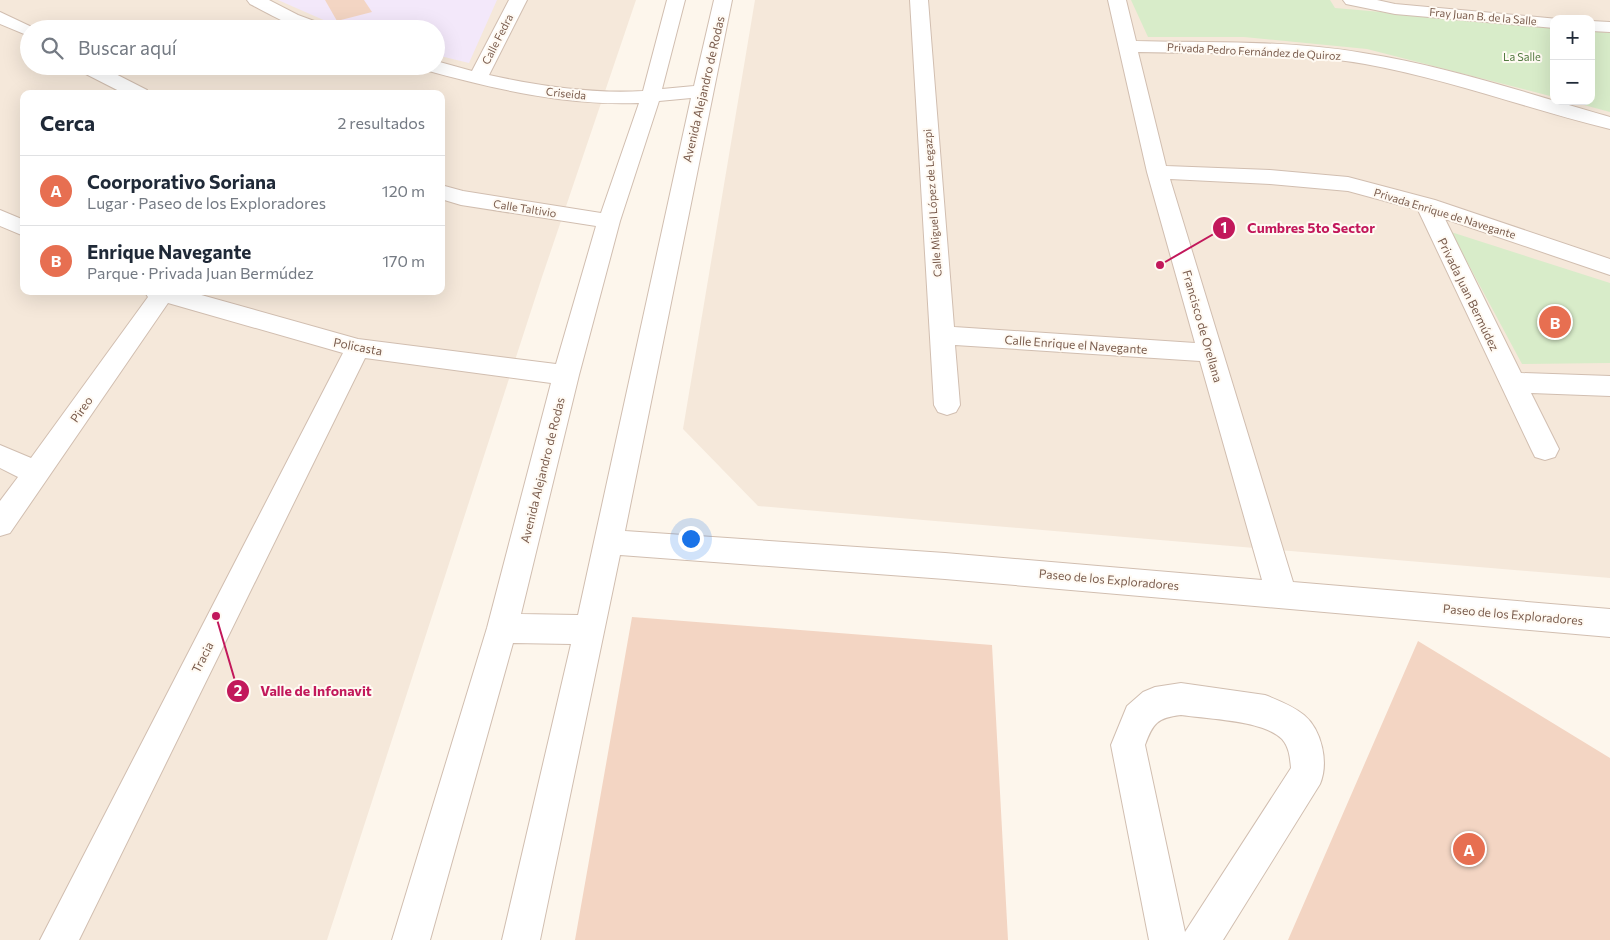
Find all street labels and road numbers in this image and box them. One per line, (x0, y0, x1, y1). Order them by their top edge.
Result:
street label: Fray Juan B. de la Salle (1429, 5, 1537, 28)
street label: Calle Fedra (479, 12, 515, 66)
street label: Avenida Alejandro de Rodas (679, 15, 727, 163)
street label: Privada Pedro Fernández de Quiroz (1167, 40, 1342, 62)
street label: Criseida (545, 84, 587, 102)
street label: Calle Miguel López de Legazpi (920, 128, 944, 278)
street label: Privada Enrique de Navegante (1372, 185, 1518, 241)
street label: Calle Taltivio (492, 197, 558, 219)
street label: Privada Juan Bermúdez (1435, 235, 1503, 353)
street label: Francisco de Orellana (1180, 268, 1226, 384)
street label: Calle Enrique el Navegante (1004, 332, 1148, 356)
street label: Policasta (332, 334, 384, 358)
street label: Pireo (67, 393, 95, 425)
street label: Avenida Alejandro de Rodas (517, 396, 567, 544)
street label: Paseo de los Exploradores (1038, 566, 1180, 592)
street label: Paseo de los Exploradores (1442, 601, 1584, 627)
street label: Tracia (188, 639, 216, 675)

